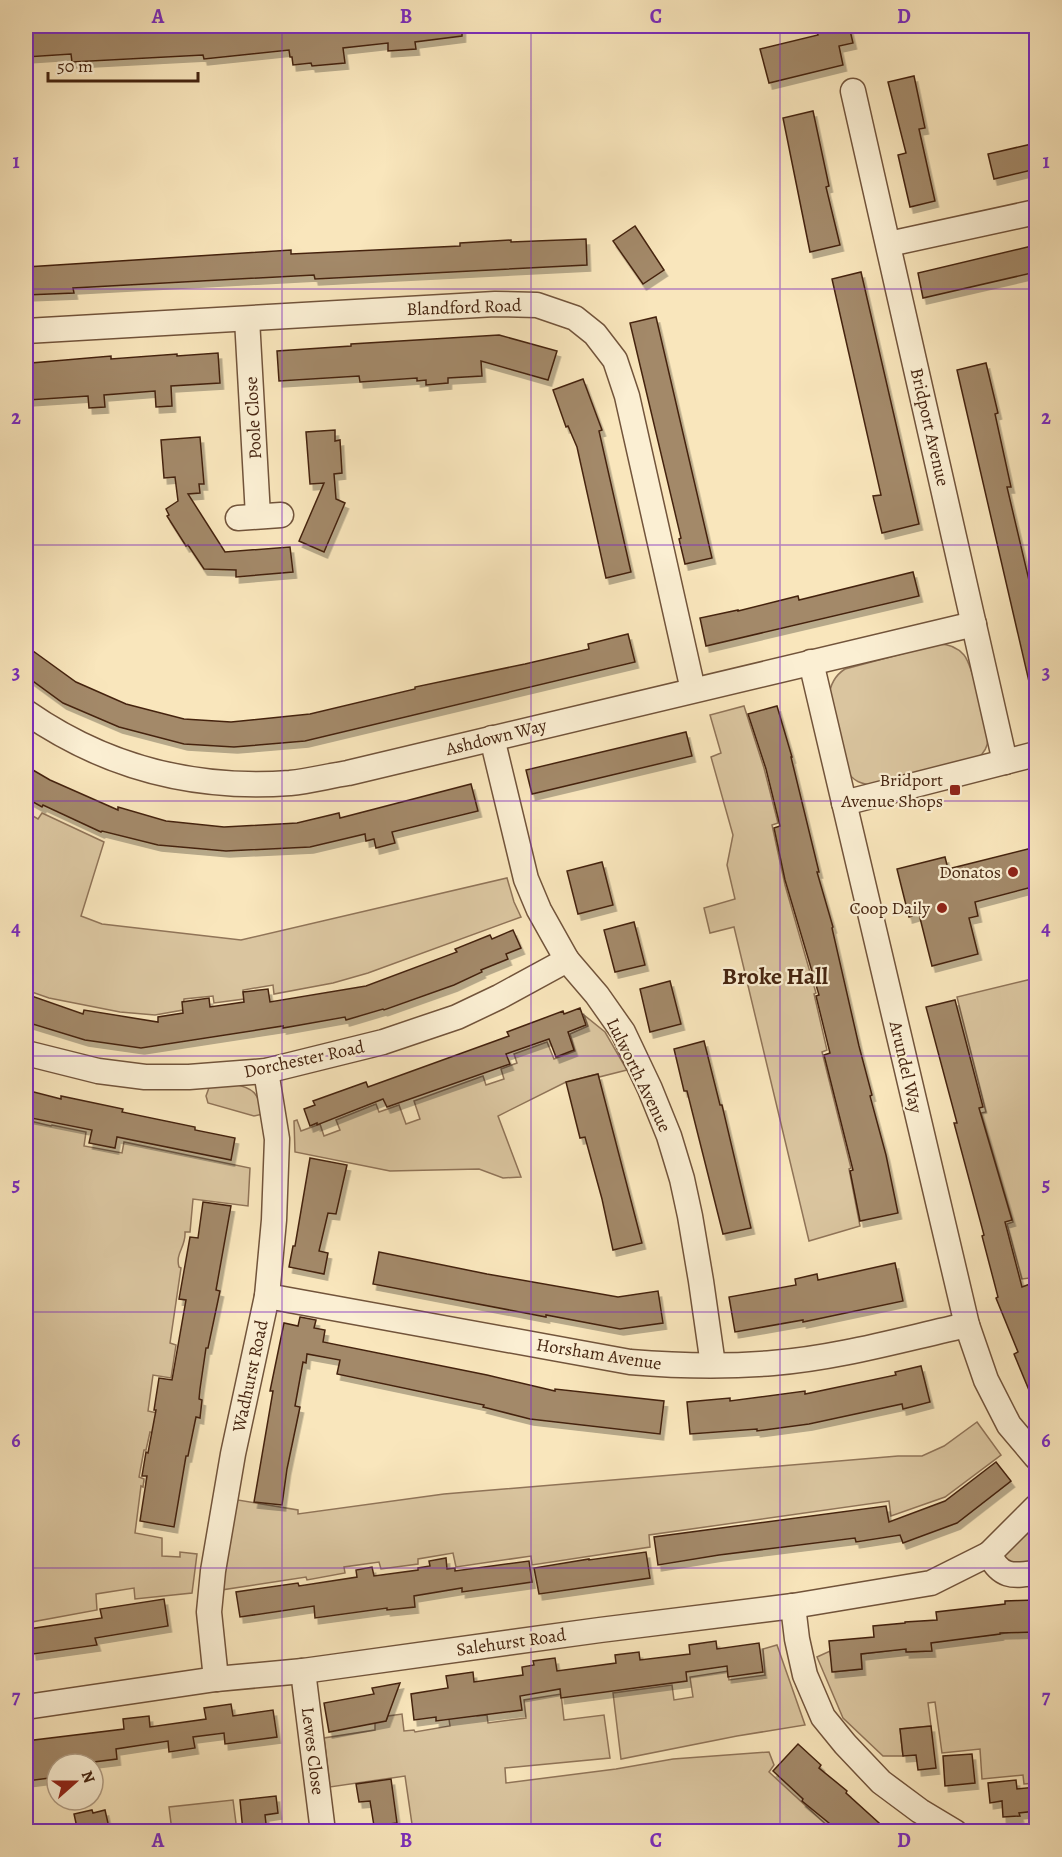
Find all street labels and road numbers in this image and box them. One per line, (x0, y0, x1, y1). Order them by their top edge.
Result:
street label: Blandford Road (406, 293, 522, 321)
street label: Bridport Avenue (905, 366, 955, 488)
street label: Poole Close (239, 376, 267, 460)
street label: Ashdown Way (442, 713, 550, 761)
street label: Lulworth Avenue (601, 1014, 677, 1136)
street label: Arundel Way (884, 1018, 928, 1116)
street label: Dorchester Road (241, 1034, 367, 1084)
street label: Wadhurst Road (226, 1318, 274, 1435)
street label: Horsham Avenue (535, 1332, 663, 1376)
street label: Salehurst Road (455, 1622, 568, 1662)
street label: Lewes Close (296, 1706, 330, 1796)

